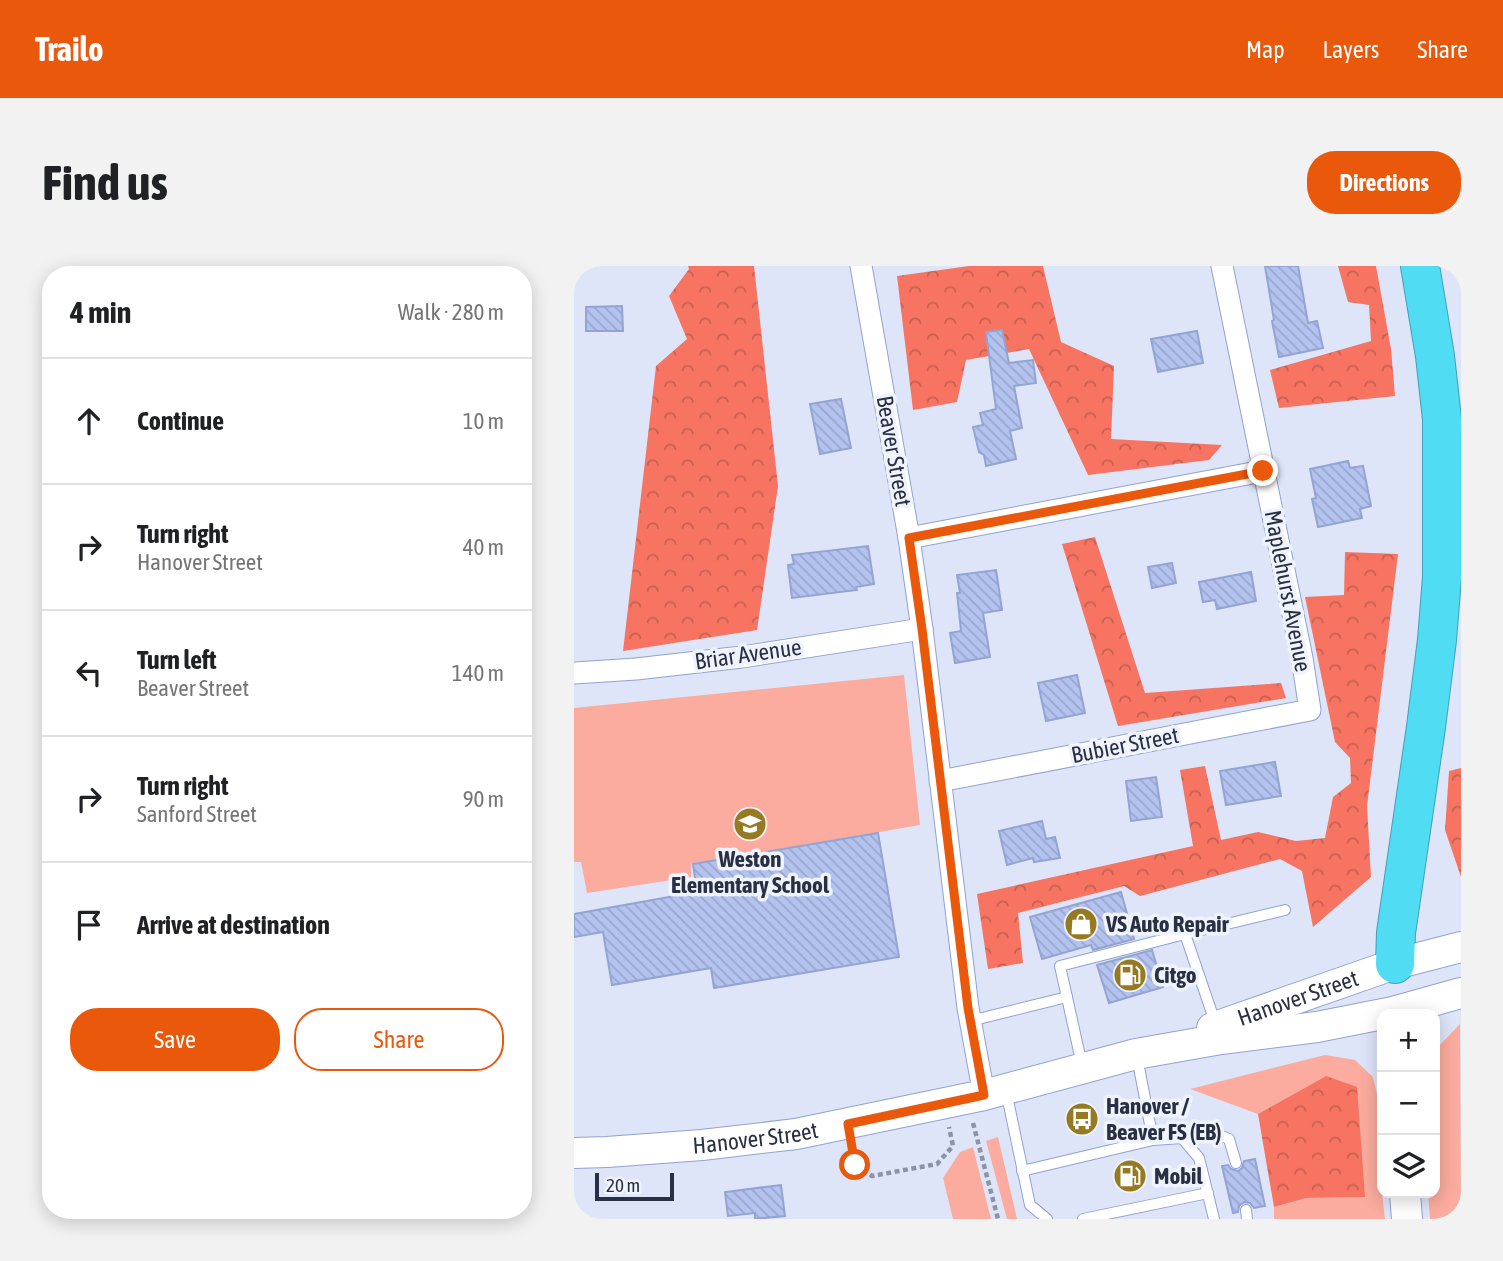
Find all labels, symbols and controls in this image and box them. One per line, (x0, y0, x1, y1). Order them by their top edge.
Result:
text: Trailo (35, 30, 103, 68)
text: Map (1246, 36, 1285, 63)
text: Layers (1323, 36, 1379, 63)
text: Share (1417, 36, 1468, 63)
button: Directions (1307, 151, 1461, 214)
text: Find us (42, 154, 168, 210)
text: 4 min (70, 295, 131, 329)
text: Walk · 280 m (398, 299, 504, 325)
street label: Beaver Street (871, 394, 917, 508)
icon: ahead (70, 402, 108, 440)
text: Continue (137, 406, 224, 436)
text: 10 m (463, 408, 504, 434)
route end (1247, 455, 1278, 486)
street label: Maplehurst Avenue (1260, 508, 1316, 674)
text: Turn right (137, 519, 228, 549)
icon: right (70, 528, 108, 566)
text: 40 m (463, 534, 504, 560)
text: Hanover Street (137, 549, 263, 575)
street label: Briar Avenue (693, 634, 803, 674)
text: Turn left (137, 645, 217, 675)
icon: left (70, 654, 108, 692)
text: 140 m (452, 660, 504, 686)
text: Beaver Street (137, 675, 249, 701)
street label: Bubier Street (1069, 722, 1181, 768)
text: Turn right (137, 771, 228, 801)
icon: right (70, 780, 108, 818)
text: 90 m (463, 786, 504, 812)
text: Sanford Street (137, 801, 257, 827)
school or university icon: Weston Elementary School (731, 805, 769, 843)
place label: Weston Elementary School (671, 846, 830, 898)
shop icon: VS Auto Repair (1062, 905, 1100, 943)
icon: arrive (70, 906, 108, 944)
text: Arrive at destination (137, 910, 330, 940)
place label: VS Auto Repair (1105, 911, 1230, 937)
fuel station icon: Citgo (1111, 956, 1149, 994)
place label: Citgo (1154, 962, 1197, 988)
street label: Hanover Street (1234, 965, 1362, 1031)
button: Save (70, 1008, 280, 1071)
button: Share (294, 1008, 504, 1071)
map controls (1377, 1009, 1440, 1198)
button: + (1377, 1009, 1440, 1072)
button: − (1377, 1072, 1440, 1135)
place label: Hanover / Beaver FS (EB) (1106, 1093, 1221, 1145)
bus stop icon: Hanover / Beaver FS (EB) (1063, 1100, 1101, 1138)
street label: Hanover Street (692, 1117, 820, 1159)
button: layers (1377, 1135, 1440, 1198)
route start (839, 1149, 870, 1180)
fuel station icon: Mobil (1111, 1157, 1149, 1195)
place label: Mobil (1154, 1163, 1203, 1189)
scale bar (595, 1170, 674, 1202)
text: 20 m (606, 1174, 640, 1196)

